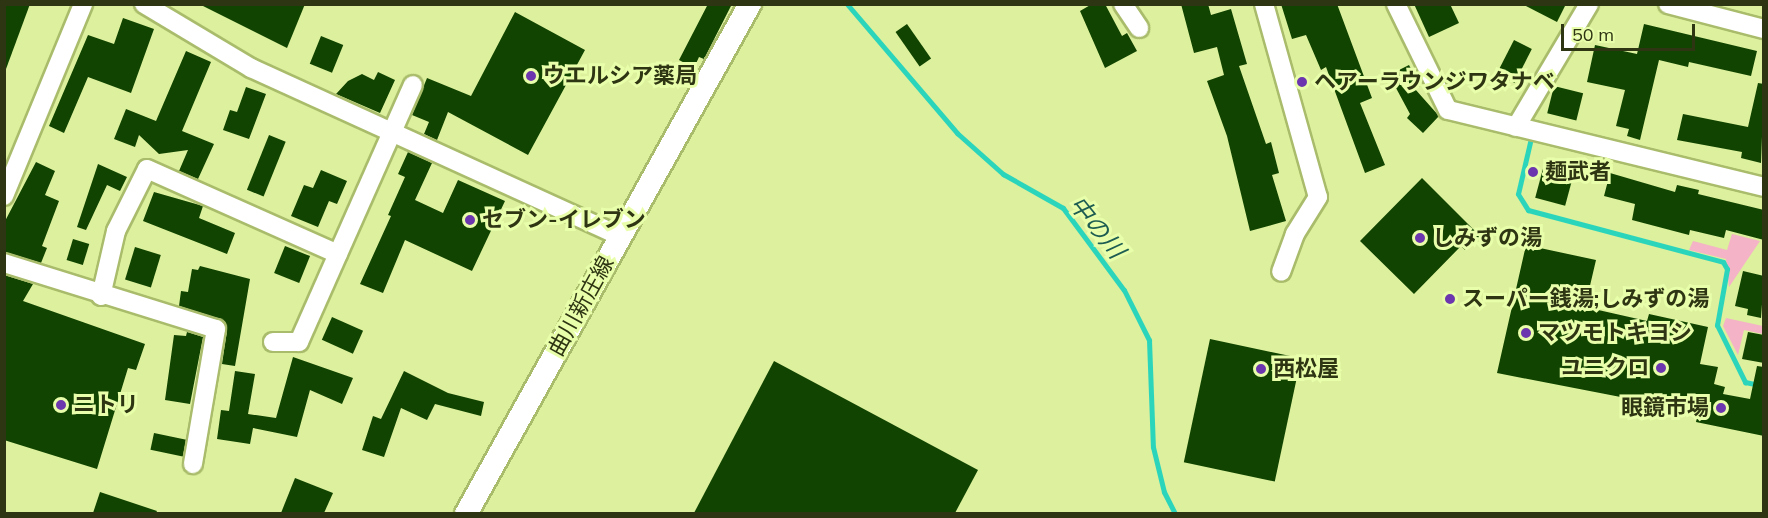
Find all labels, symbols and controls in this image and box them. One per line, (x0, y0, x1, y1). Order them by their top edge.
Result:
scale bar (1564, 12, 1698, 50)
text: 50 m (1572, 23, 1614, 46)
place label: ウエルシア薬局 (543, 63, 697, 89)
marker: ウエルシア薬局 (524, 69, 538, 83)
place label: ヘアーラウンジワタナベ (1314, 69, 1555, 95)
marker: ヘアーラウンジワタナベ (1295, 75, 1309, 89)
place label: 麺武者 (1545, 159, 1611, 185)
marker: 麺武者 (1526, 165, 1540, 179)
water label: 中の川 (1063, 190, 1131, 264)
place label: セブン-イレブン (482, 207, 646, 233)
marker: セブン-イレブン (463, 213, 477, 227)
place label: しみずの湯 (1432, 225, 1542, 251)
marker: しみずの湯 (1413, 231, 1427, 245)
street label: 曲川新庄線 (543, 251, 619, 361)
place label: スーパー銭湯;しみずの湯 (1462, 286, 1709, 312)
marker: スーパー銭湯;しみずの湯 (1443, 292, 1457, 306)
place label: マツモトキヨシ (1538, 320, 1692, 346)
marker: マツモトキヨシ (1519, 326, 1533, 340)
place label: ユニクロ (1561, 355, 1649, 381)
place label: 西松屋 (1273, 356, 1339, 382)
marker: ユニクロ (1654, 361, 1668, 375)
marker: 西松屋 (1254, 362, 1268, 376)
place label: ニトリ (73, 392, 139, 418)
place label: 眼鏡市場 (1621, 395, 1709, 421)
marker: ニトリ (54, 398, 68, 412)
marker: 眼鏡市場 (1714, 401, 1728, 415)

